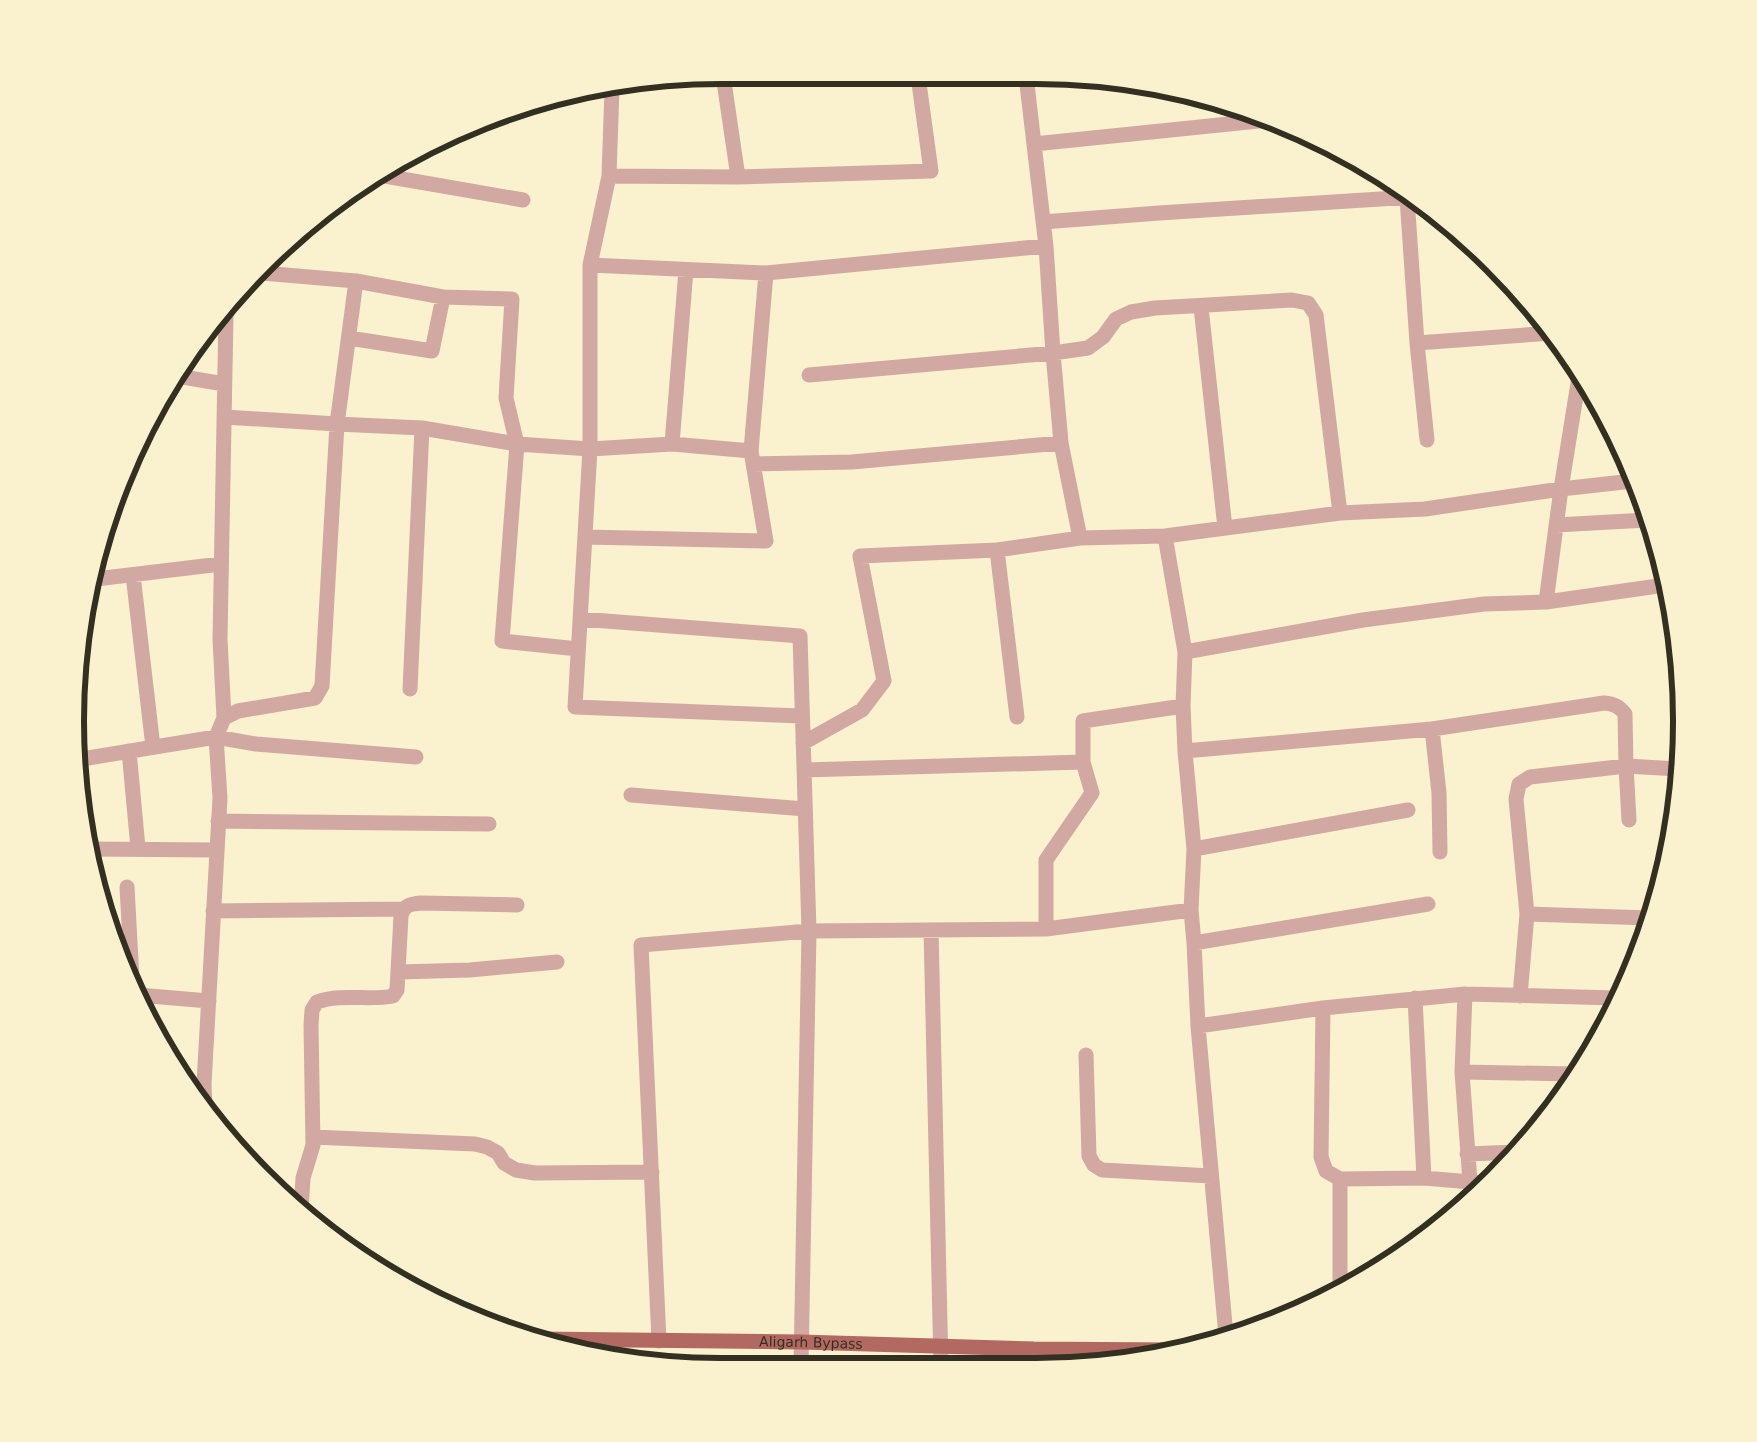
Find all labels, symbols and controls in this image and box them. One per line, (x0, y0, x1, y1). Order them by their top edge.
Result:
street label: Aligarh Bypass (759, 1334, 863, 1352)

